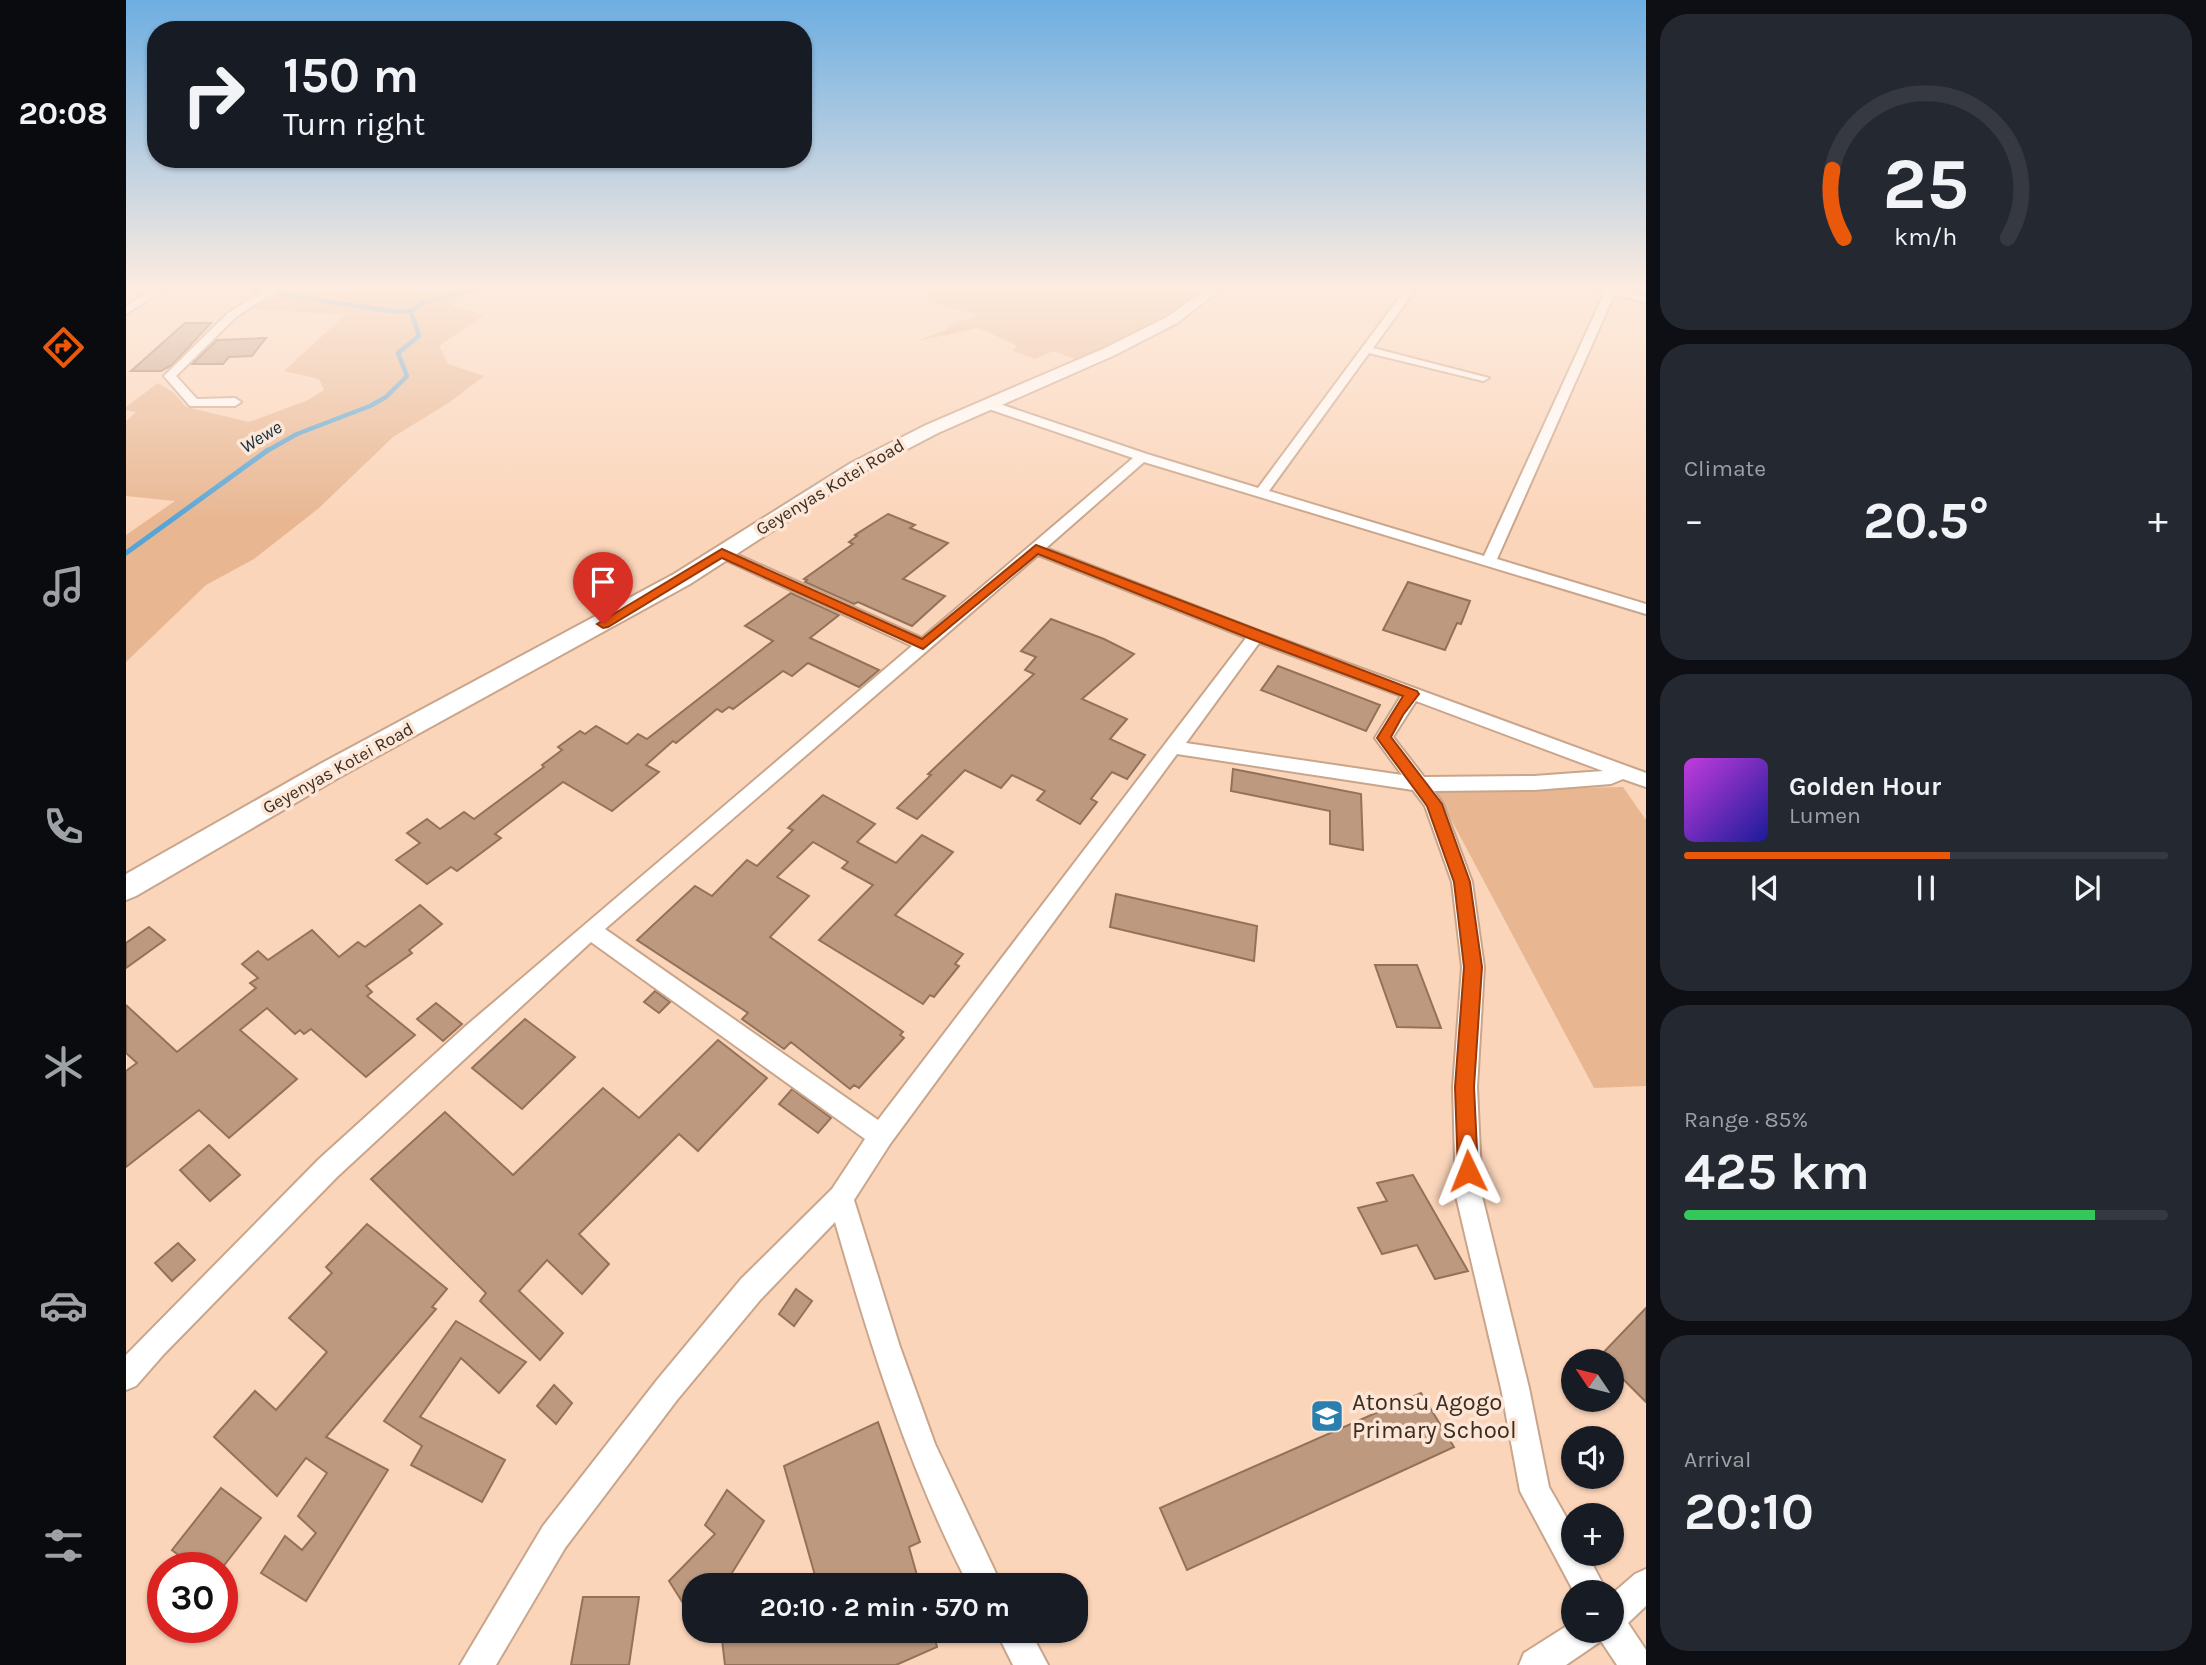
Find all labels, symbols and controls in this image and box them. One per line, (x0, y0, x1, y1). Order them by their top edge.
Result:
text: 150 m (283, 47, 419, 104)
icon: right (168, 49, 259, 140)
text: 20:08 (18, 95, 108, 132)
text: Turn right (283, 106, 425, 143)
text: 25 (1883, 141, 1969, 226)
text: km/h (1894, 222, 1958, 251)
icon: directions (39, 323, 88, 372)
water label: Wewe (236, 416, 286, 458)
street label: Geyenyas Kotei Road (752, 434, 908, 540)
text: Climate (1684, 455, 1766, 482)
text: 20.5° (1863, 490, 1989, 551)
text: − (1684, 498, 1704, 543)
text: + (2148, 498, 2168, 543)
pin (573, 552, 633, 624)
icon: music (39, 562, 88, 611)
icon: arrive (584, 563, 622, 601)
street label: Geyenyas Kotei Road (259, 717, 417, 819)
text: Golden Hour (1789, 771, 1941, 802)
icon: phone (39, 802, 88, 851)
text: Lumen (1789, 802, 1861, 829)
icon: previous (1746, 869, 1784, 907)
icon: pause (1907, 869, 1945, 907)
icon: next (2068, 869, 2106, 907)
icon: climate (39, 1042, 88, 1091)
text: Range · 85% (1684, 1106, 1808, 1133)
position arrow (1431, 1134, 1505, 1208)
text: 425 km (1684, 1141, 1870, 1202)
icon: car (39, 1281, 88, 1330)
north arrow (1561, 1349, 1624, 1412)
map controls (1561, 1349, 1624, 1643)
place label: Atonsu Agogo Primary School (1352, 1388, 1517, 1444)
school or university icon: Atonsu Agogo Primary School (1308, 1397, 1346, 1435)
button: sound (1561, 1426, 1624, 1489)
text: Arrival (1684, 1446, 1751, 1473)
text: 20:10 (1684, 1481, 1814, 1542)
button: + (1561, 1503, 1624, 1566)
icon: filters (39, 1521, 88, 1570)
speed limit sign: 30 (147, 1552, 238, 1643)
button: − (1561, 1580, 1624, 1643)
text: 20:10 · 2 min · 570 m (760, 1592, 1010, 1623)

